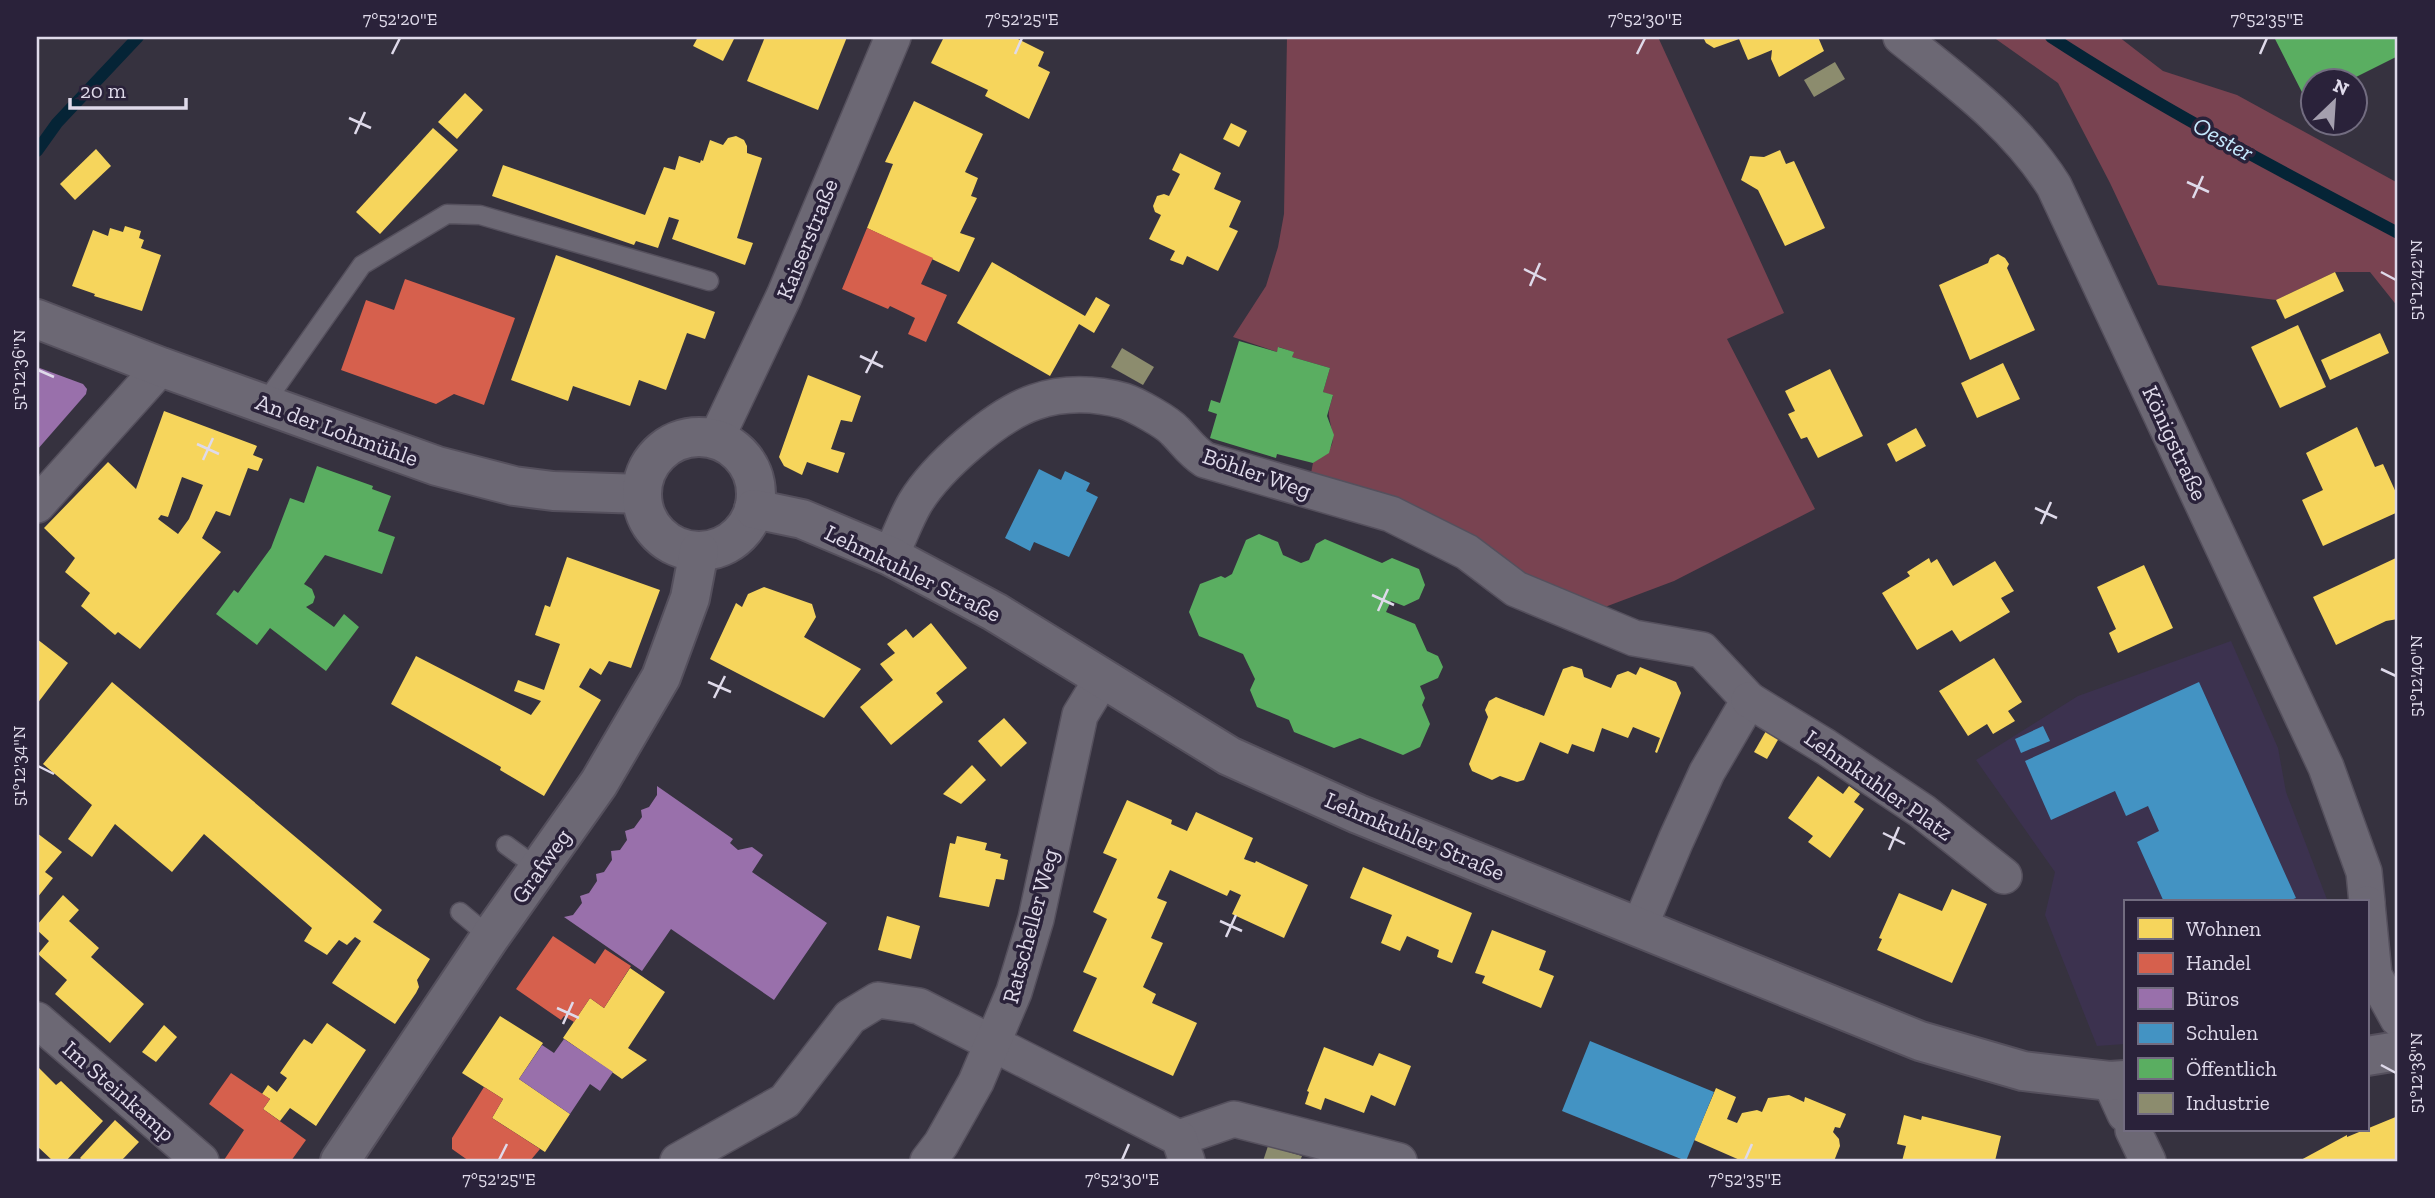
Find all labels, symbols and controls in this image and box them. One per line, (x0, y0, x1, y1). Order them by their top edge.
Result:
text: 7°52'20"E (363, 8, 437, 30)
text: 7°52'25"E (985, 8, 1059, 30)
text: 7°52'30"E (1608, 8, 1682, 30)
text: 7°52'35"E (2231, 8, 2303, 30)
scale bar (70, 66, 186, 110)
north arrow (2298, 66, 2368, 136)
text: N (2330, 74, 2352, 101)
text: 20 m (80, 78, 126, 103)
water label: Oester (2188, 110, 2259, 167)
street label: Kaiserstraße (770, 174, 844, 304)
text: 51°12'42"N (2405, 240, 2427, 320)
text: 51°12'36"N (8, 330, 30, 410)
street label: Königstraße (2136, 381, 2214, 505)
street label: An der Lohmühle (252, 388, 422, 472)
street label: Böhler Weg (1199, 441, 1315, 505)
street label: Lehmkuhler Straße (820, 518, 1006, 628)
text: 51°12'40"N (2405, 635, 2427, 717)
street label: Lehmkuhler Platz (1799, 723, 1959, 847)
text: 51°12'34"N (8, 726, 30, 806)
street label: Lehmkuhler Straße (1321, 785, 1509, 887)
street label: Grafweg (505, 823, 577, 909)
street label: Ratscheller Weg (996, 845, 1064, 1006)
legend (2124, 900, 2368, 1132)
text: Wohnen (2186, 916, 2261, 941)
text: Handel (2186, 950, 2251, 975)
text: Büros (2186, 986, 2239, 1011)
text: Schulen (2186, 1020, 2258, 1045)
text: 51°12'38"N (2405, 1033, 2427, 1113)
street label: Im Steinkamp (57, 1035, 181, 1147)
text: Öffentlich (2186, 1056, 2277, 1081)
text: Industrie (2186, 1090, 2270, 1115)
text: 7°52'25"E (462, 1168, 536, 1190)
text: 7°52'30"E (1085, 1168, 1159, 1190)
text: 7°52'35"E (1709, 1168, 1781, 1190)

